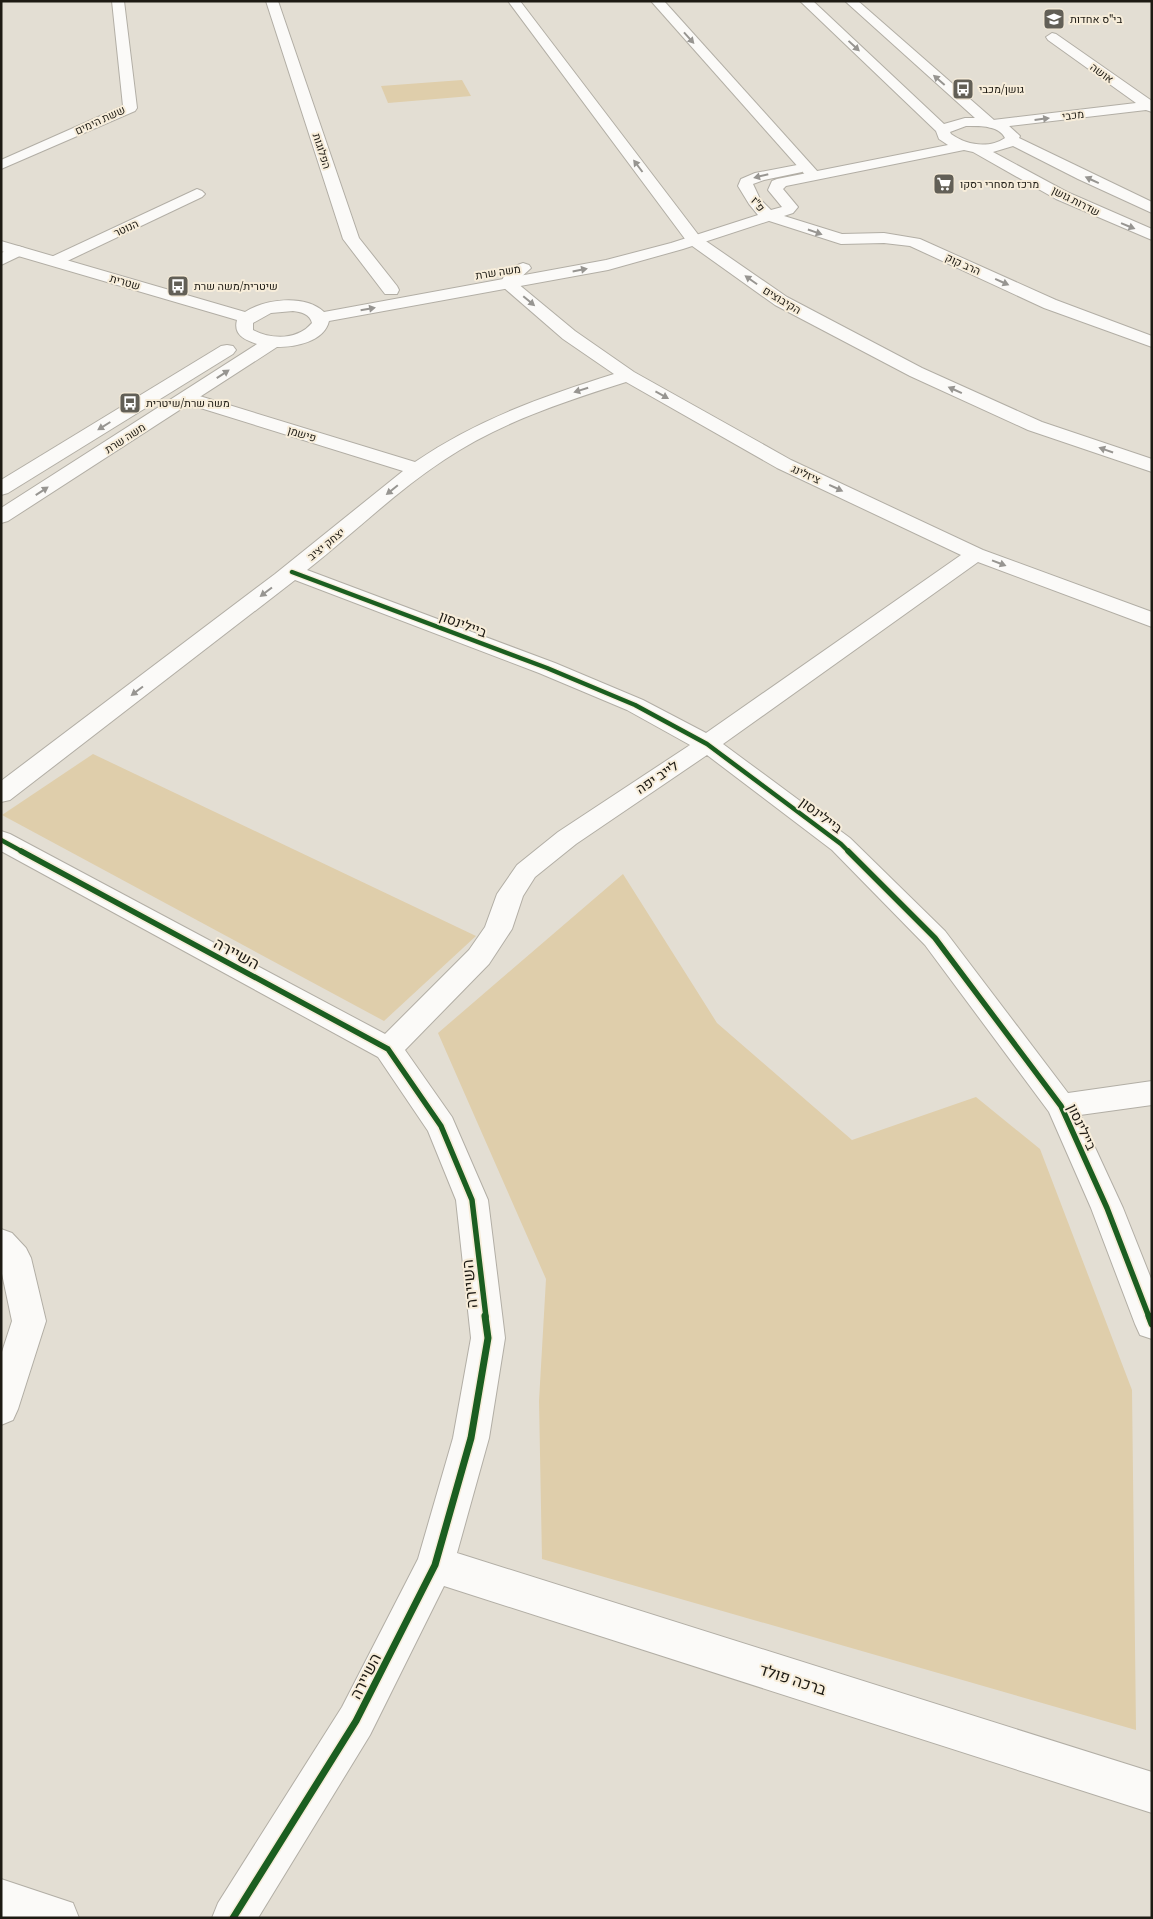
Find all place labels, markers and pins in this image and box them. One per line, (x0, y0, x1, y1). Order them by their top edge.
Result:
school or university icon: בי"ס אחדות (1042, 7, 1066, 31)
place label: בי"ס אחדות (1070, 12, 1122, 27)
bus stop icon: גושן/מכבי (951, 77, 975, 101)
place label: גושן/מכבי (979, 82, 1024, 97)
supermarket icon: מרכז מסחרי רסקו (932, 172, 956, 196)
place label: מרכז מסחרי רסקו (960, 177, 1039, 192)
bus stop icon: שיטרית/משה שרת (166, 274, 190, 298)
place label: שיטרית/משה שרת (194, 279, 278, 294)
bus stop icon: משה שרת/שיטרית (118, 391, 142, 415)
place label: משה שרת/שיטרית (146, 396, 230, 411)

